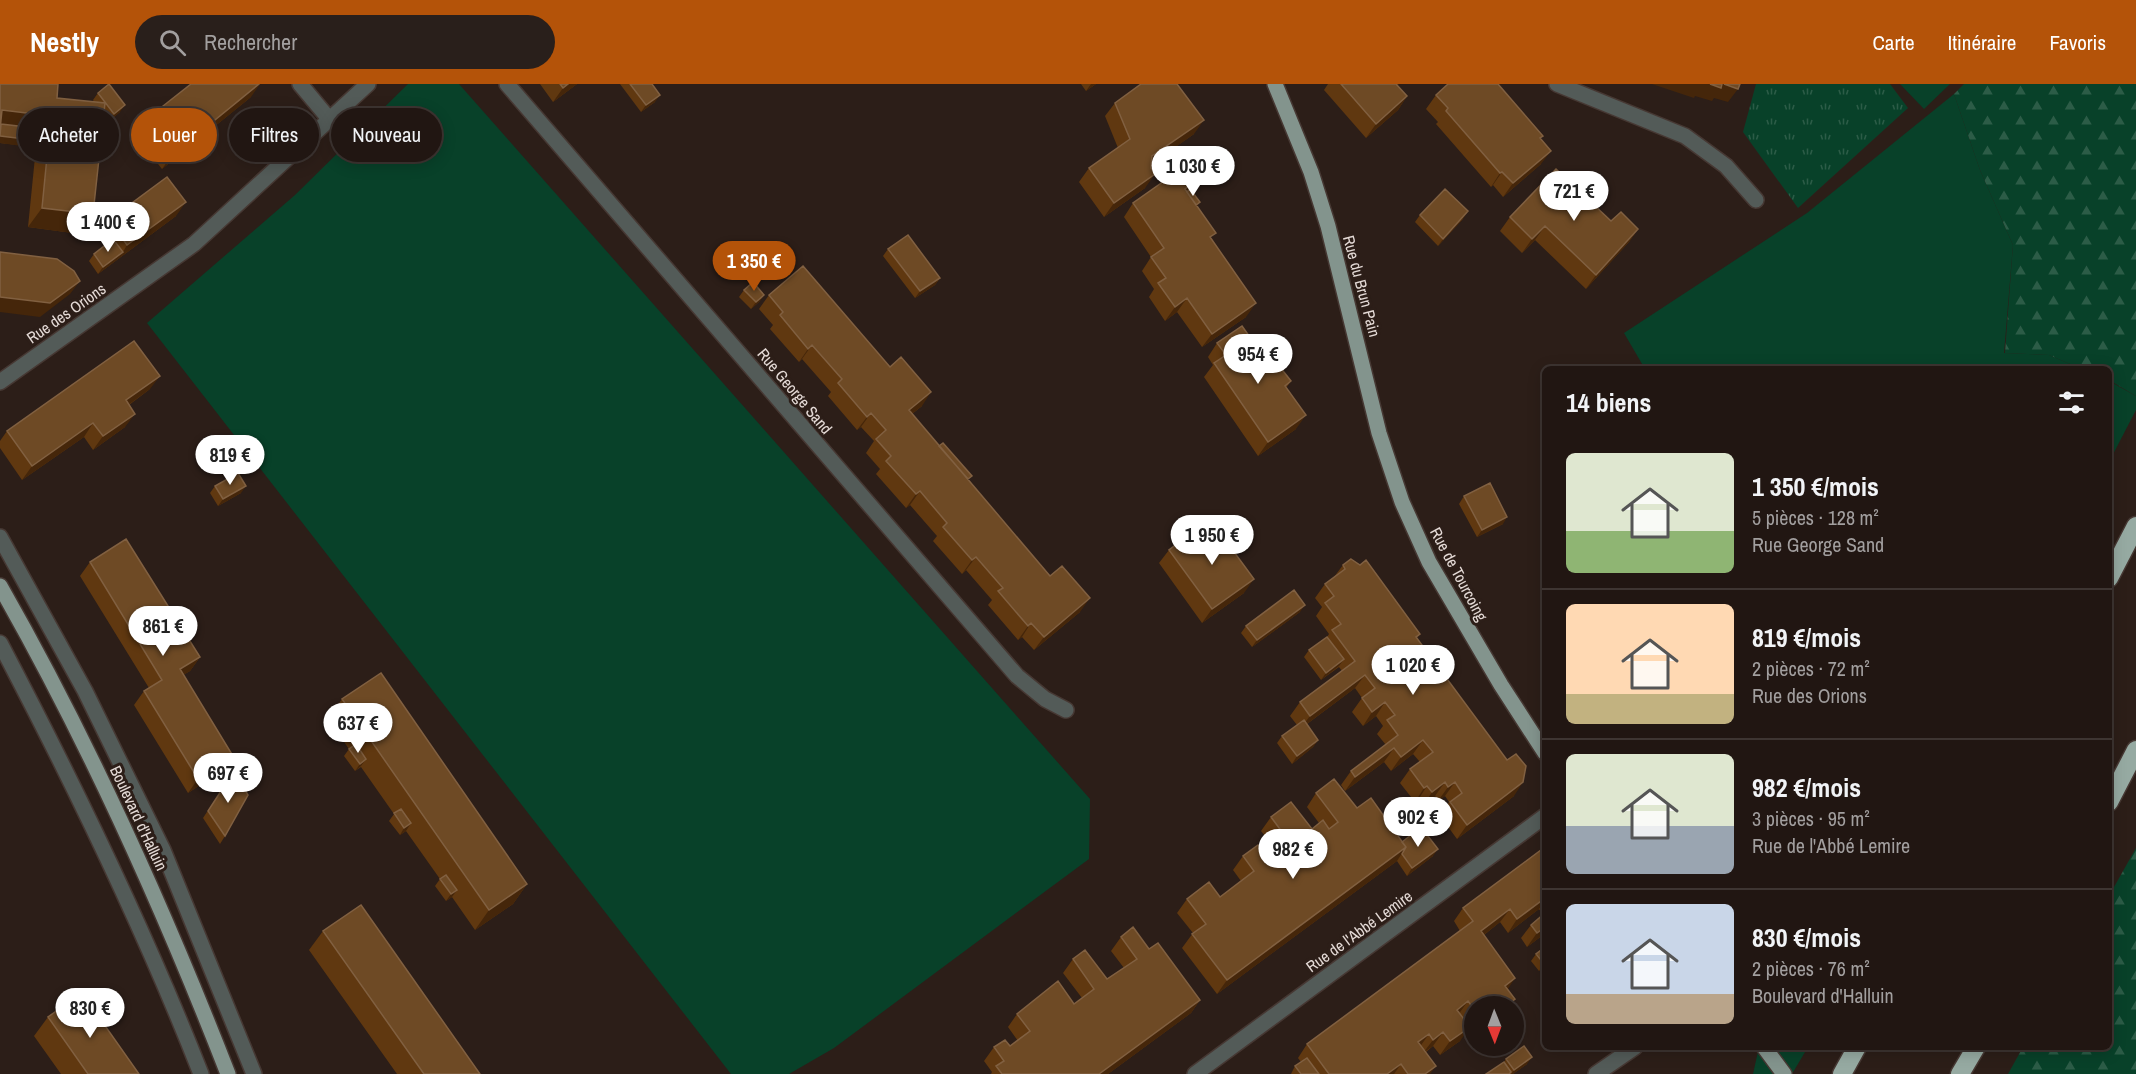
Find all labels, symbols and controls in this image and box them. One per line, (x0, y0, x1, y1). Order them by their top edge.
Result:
search box (135, 15, 555, 69)
text: Nestly (30, 23, 99, 61)
icon: search (156, 26, 189, 59)
text: Rechercher (204, 27, 297, 57)
text: Carte (1872, 28, 1915, 57)
text: Itinéraire (1948, 28, 2016, 57)
text: Favoris (2049, 28, 2106, 57)
chip: Acheter (18, 108, 119, 162)
chip: Louer (131, 108, 217, 162)
chip: Filtres (229, 108, 319, 162)
chip: Nouveau (331, 108, 442, 162)
pin: 1 030 € (1138, 146, 1248, 197)
text: 1 030 € (1166, 152, 1220, 179)
pin: 721 € (1532, 171, 1616, 222)
text: 721 € (1553, 177, 1595, 204)
pin: 1 400 € (53, 202, 163, 253)
text: 1 400 € (81, 208, 135, 235)
street label: Rue du Brun Pain (1338, 233, 1386, 339)
pin: 1 350 € (699, 241, 809, 292)
text: 1 350 € (727, 247, 781, 274)
street label: Rue des Orions (22, 278, 110, 348)
pin: 954 € (1216, 334, 1300, 385)
text: 954 € (1237, 340, 1279, 367)
street label: Rue George Sand (753, 343, 837, 439)
text: 14 biens (1566, 385, 1651, 420)
icon: filters (2055, 386, 2088, 419)
pin: 819 € (188, 435, 272, 486)
text: 819 € (209, 441, 251, 468)
text: 1 350 €/mois (1752, 469, 1879, 504)
icon: home (1614, 477, 1686, 549)
text: 5 pièces · 128 m² (1752, 504, 1879, 531)
pin: 1 950 € (1157, 515, 1267, 566)
text: 1 950 € (1185, 521, 1239, 548)
street label: Rue de Tourcoing (1425, 523, 1493, 625)
text: Rue George Sand (1752, 531, 1884, 558)
pin: 861 € (121, 606, 205, 657)
text: 861 € (142, 612, 184, 639)
text: 819 €/mois (1752, 620, 1861, 655)
icon: home (1614, 628, 1686, 700)
pin: 1 020 € (1358, 645, 1468, 696)
text: 1 020 € (1386, 651, 1440, 678)
text: 2 pièces · 72 m² (1752, 655, 1870, 682)
text: Rue des Orions (1752, 682, 1867, 709)
pin: 637 € (316, 703, 400, 754)
text: 637 € (337, 709, 379, 736)
pin: 697 € (186, 753, 270, 804)
text: 697 € (207, 759, 249, 786)
street label: Boulevard d'Halluin (105, 762, 173, 874)
text: 982 €/mois (1752, 770, 1861, 805)
icon: home (1614, 778, 1686, 850)
pin: 902 € (1376, 797, 1460, 848)
text: 902 € (1397, 803, 1439, 830)
text: 3 pièces · 95 m² (1752, 805, 1870, 832)
pin: 982 € (1251, 829, 1335, 880)
text: Rue de l'Abbé Lemire (1752, 832, 1910, 859)
text: 982 € (1272, 835, 1314, 862)
street label: Rue de l'Abbé Lemire (1301, 885, 1417, 977)
text: 830 €/mois (1752, 920, 1861, 955)
icon: home (1614, 928, 1686, 1000)
text: 2 pièces · 76 m² (1752, 955, 1870, 982)
text: Boulevard d'Halluin (1752, 982, 1894, 1009)
pin: 830 € (48, 988, 132, 1039)
text: 830 € (69, 994, 111, 1021)
north arrow (1464, 996, 1524, 1056)
map controls (1464, 996, 1524, 1056)

